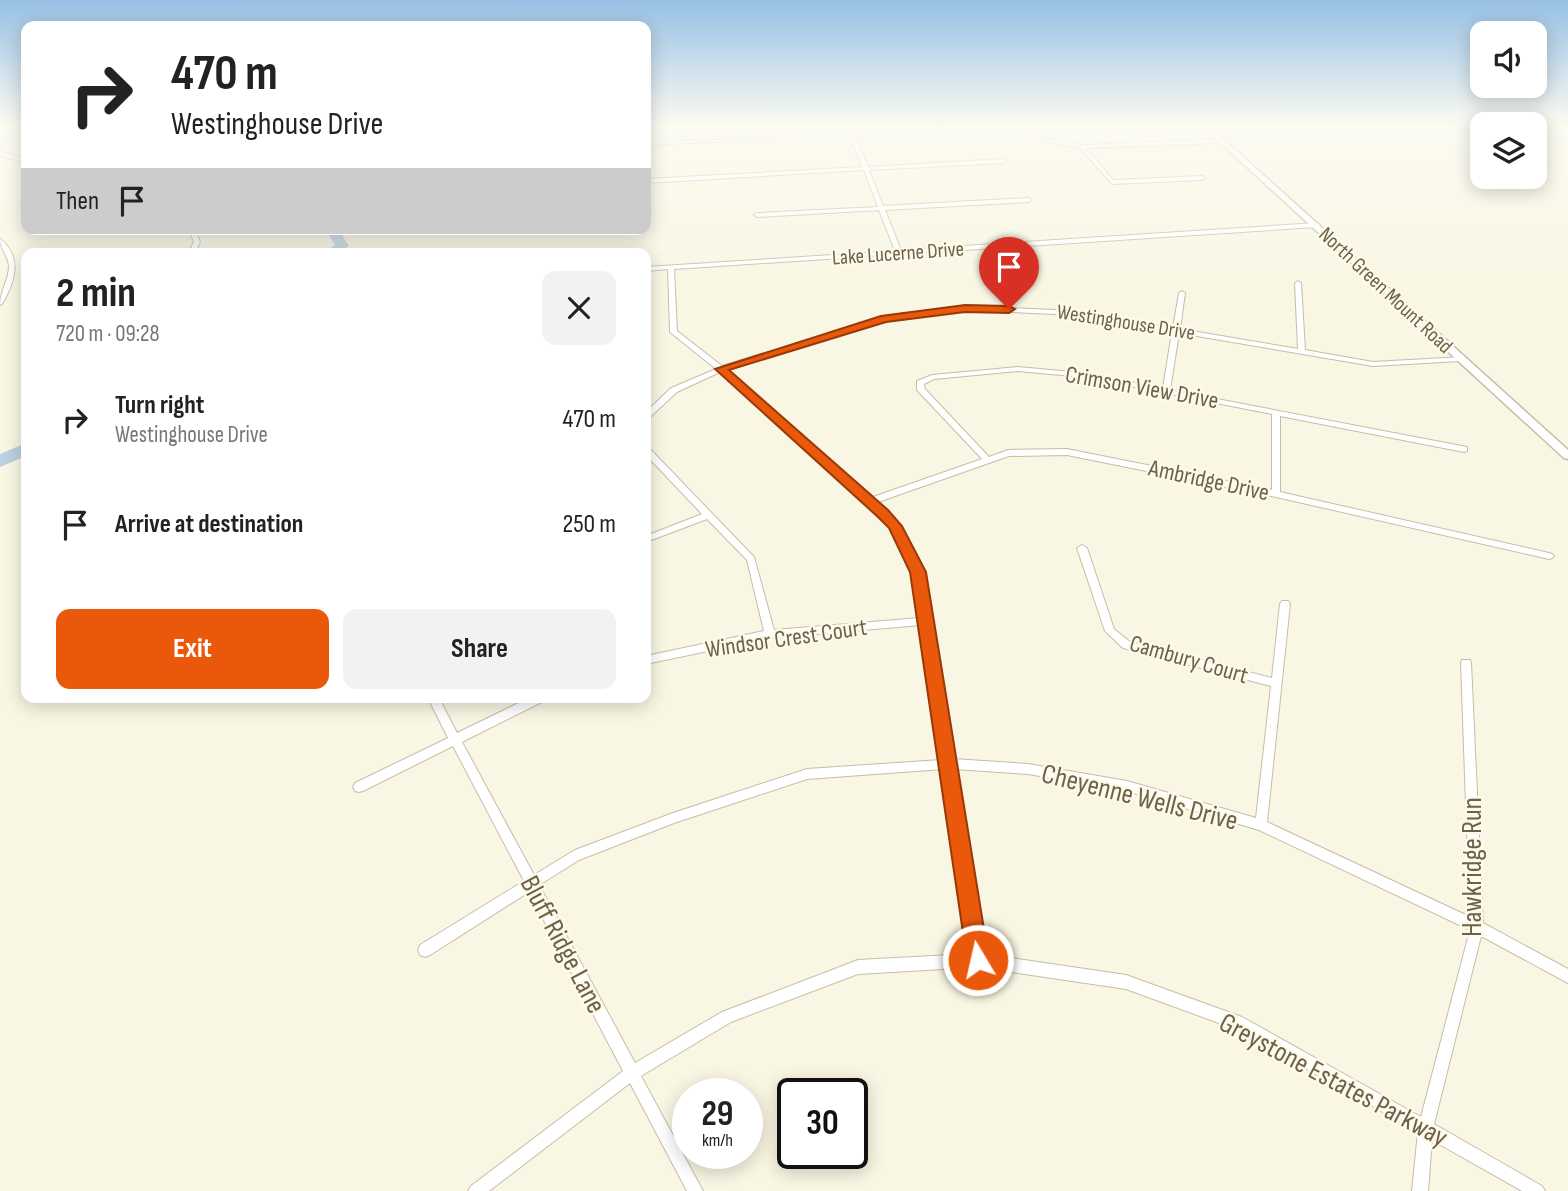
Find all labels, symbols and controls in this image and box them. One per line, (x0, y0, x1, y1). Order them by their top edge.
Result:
map controls (1470, 21, 1547, 189)
button: sound (1470, 21, 1547, 98)
text: 470 m (171, 45, 278, 104)
icon: right (56, 49, 147, 140)
text: Westinghouse Drive (171, 105, 383, 144)
button: layers (1470, 112, 1547, 189)
icon: arrive (113, 182, 151, 220)
text: Then (56, 186, 99, 217)
street label: North Green Mount Road (1314, 222, 1458, 359)
street label: Lake Lucerne Drive (831, 236, 965, 271)
pin (979, 237, 1039, 309)
icon: arrive (990, 248, 1028, 286)
text: 2 min (56, 268, 136, 319)
button: close (542, 271, 616, 345)
street label: Westinghouse Drive (1055, 299, 1197, 346)
text: 720 m · 09:28 (56, 320, 160, 348)
street label: Crimson View Drive (1063, 360, 1221, 415)
text: Turn right (115, 390, 204, 421)
icon: right (56, 401, 94, 439)
text: 470 m (563, 404, 616, 435)
text: Westinghouse Drive (115, 421, 268, 449)
street label: Ambridge Drive (1145, 453, 1272, 507)
icon: arrive (56, 506, 94, 544)
text: Arrive at destination (115, 509, 303, 540)
text: 250 m (562, 509, 616, 540)
button: Exit (56, 609, 329, 689)
button: Share (343, 609, 616, 689)
street label: Windsor Crest Court (703, 613, 869, 664)
street label: Cambury Court (1126, 629, 1251, 690)
street label: Cheyenne Wells Drive (1038, 757, 1241, 838)
street label: Hawkridge Run (1456, 797, 1489, 937)
street label: Bluff Ridge Lane (513, 870, 613, 1019)
position arrow (941, 923, 1015, 997)
street label: Greystone Estates Parkway (1214, 1006, 1453, 1155)
speed limit sign: 30 (777, 1078, 868, 1169)
text: 29 (702, 1093, 733, 1136)
text: km/h (702, 1130, 733, 1151)

